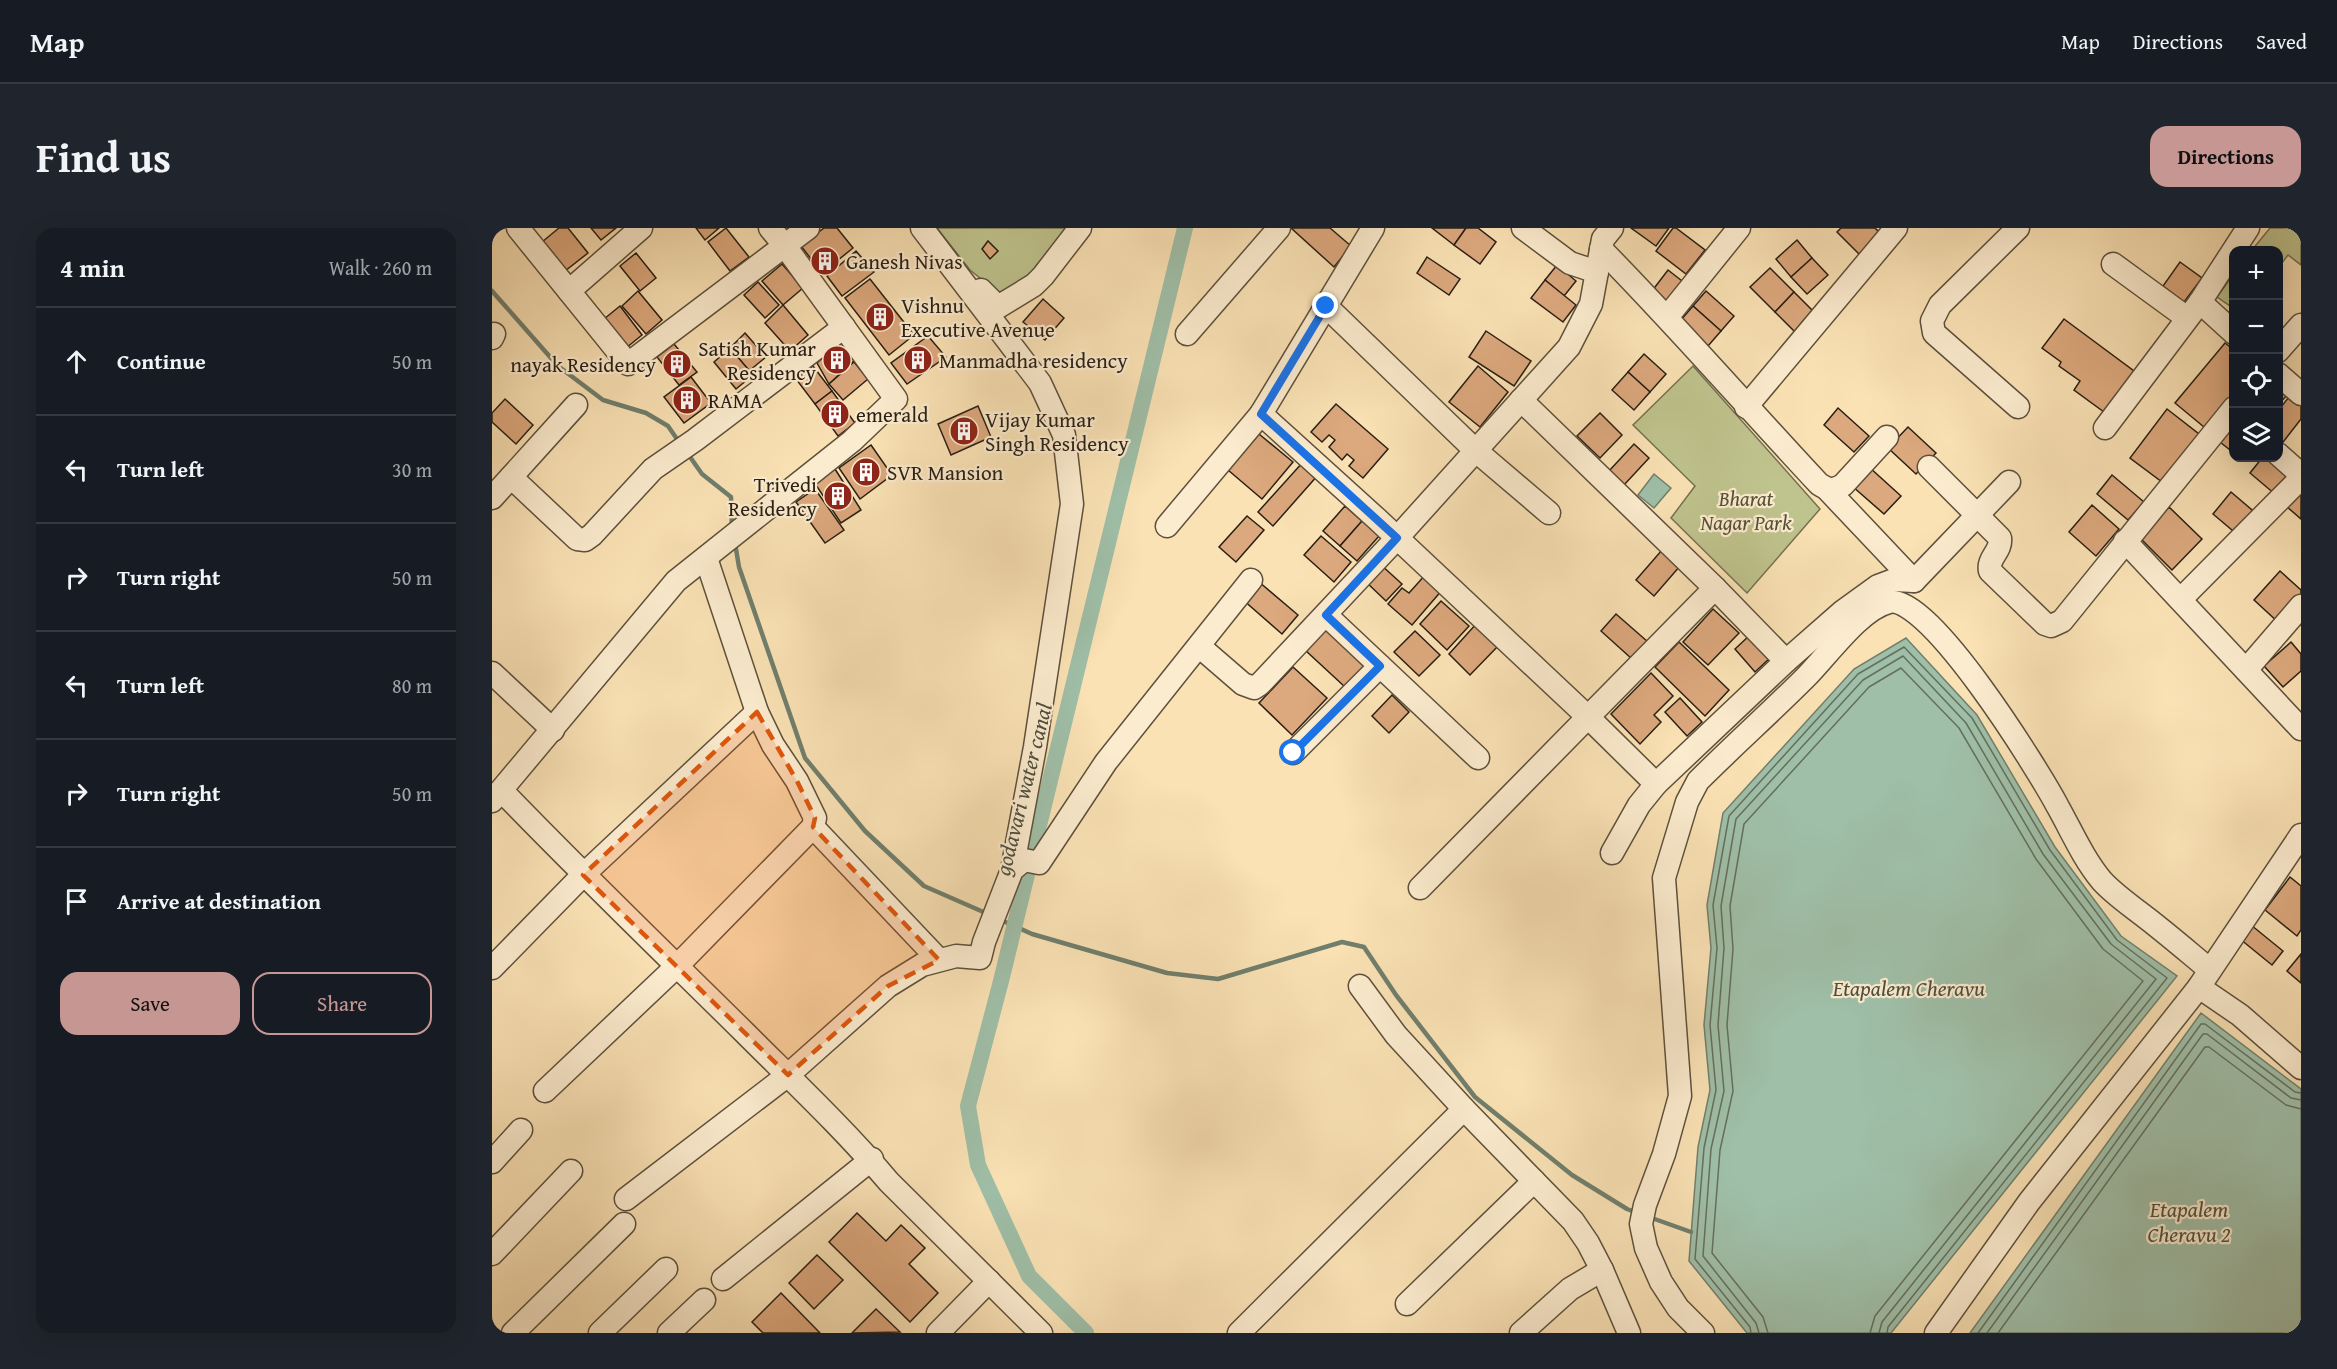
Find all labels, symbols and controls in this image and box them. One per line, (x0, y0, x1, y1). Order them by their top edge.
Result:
text: Map (30, 21, 84, 62)
text: Map (2061, 26, 2100, 57)
text: Directions (2133, 26, 2223, 57)
text: Saved (2256, 26, 2307, 57)
text: Find us (36, 126, 171, 187)
button: Directions (2150, 126, 2301, 187)
building icon: Ganesh Nivas (809, 245, 841, 277)
place label: Ganesh Nivas (846, 246, 963, 277)
map controls (2229, 246, 2283, 462)
button: + (2229, 246, 2283, 300)
text: 4 min (60, 248, 125, 287)
text: Walk · 260 m (329, 253, 432, 282)
place label: Vishnu Executive Avenue (901, 290, 1055, 345)
route end (1312, 292, 1338, 318)
button: − (2229, 300, 2283, 354)
building icon: Vishnu Executive Avenue (864, 301, 896, 333)
place label: Satish Kumar Residency (698, 333, 817, 388)
building icon: Satish Kumar Residency (821, 344, 853, 376)
building icon: Manmadha residency (902, 344, 934, 376)
icon: ahead (60, 345, 93, 378)
text: Continue (117, 345, 206, 377)
place label: Manmadha residency (939, 345, 1128, 376)
text: 50 m (392, 347, 432, 376)
building icon: nayak Residency (661, 348, 693, 380)
place label: nayak Residency (510, 349, 657, 380)
button: locate (2229, 354, 2283, 408)
building icon: RAMA (671, 384, 703, 416)
place label: RAMA (708, 385, 763, 416)
building icon: emerald (819, 398, 851, 430)
place label: emerald (856, 399, 929, 430)
place label: Vijay Kumar Singh Residency (985, 404, 1129, 459)
button: layers (2229, 408, 2283, 462)
building icon: Vijay Kumar Singh Residency (948, 415, 980, 447)
icon: left (60, 453, 93, 486)
text: Turn left (117, 453, 204, 485)
text: 30 m (392, 455, 432, 484)
building icon: SVR Mansion (850, 456, 882, 488)
place label: SVR Mansion (887, 457, 1004, 488)
place label: Trivedi Residency (728, 469, 818, 524)
building icon: Trivedi Residency (822, 480, 854, 512)
park label: Bharat Nagar Park (1700, 483, 1792, 538)
icon: right (60, 561, 93, 594)
text: Turn right (117, 561, 220, 593)
text: 50 m (392, 563, 432, 592)
icon: left (60, 669, 93, 702)
text: Turn left (117, 669, 204, 701)
text: 80 m (392, 671, 432, 700)
water label: godavari water canal (986, 700, 1060, 879)
route start (1279, 739, 1305, 765)
icon: right (60, 777, 93, 810)
text: Turn right (117, 777, 220, 809)
text: 50 m (392, 779, 432, 808)
icon: arrive (60, 885, 93, 918)
text: Arrive at destination (117, 885, 321, 917)
button: Save (60, 972, 240, 1035)
button: Share (252, 972, 432, 1035)
water label: Etapalem Cheravu (1832, 972, 1985, 1004)
water label: Etapalem Cheravu 2 (2147, 1193, 2231, 1250)

